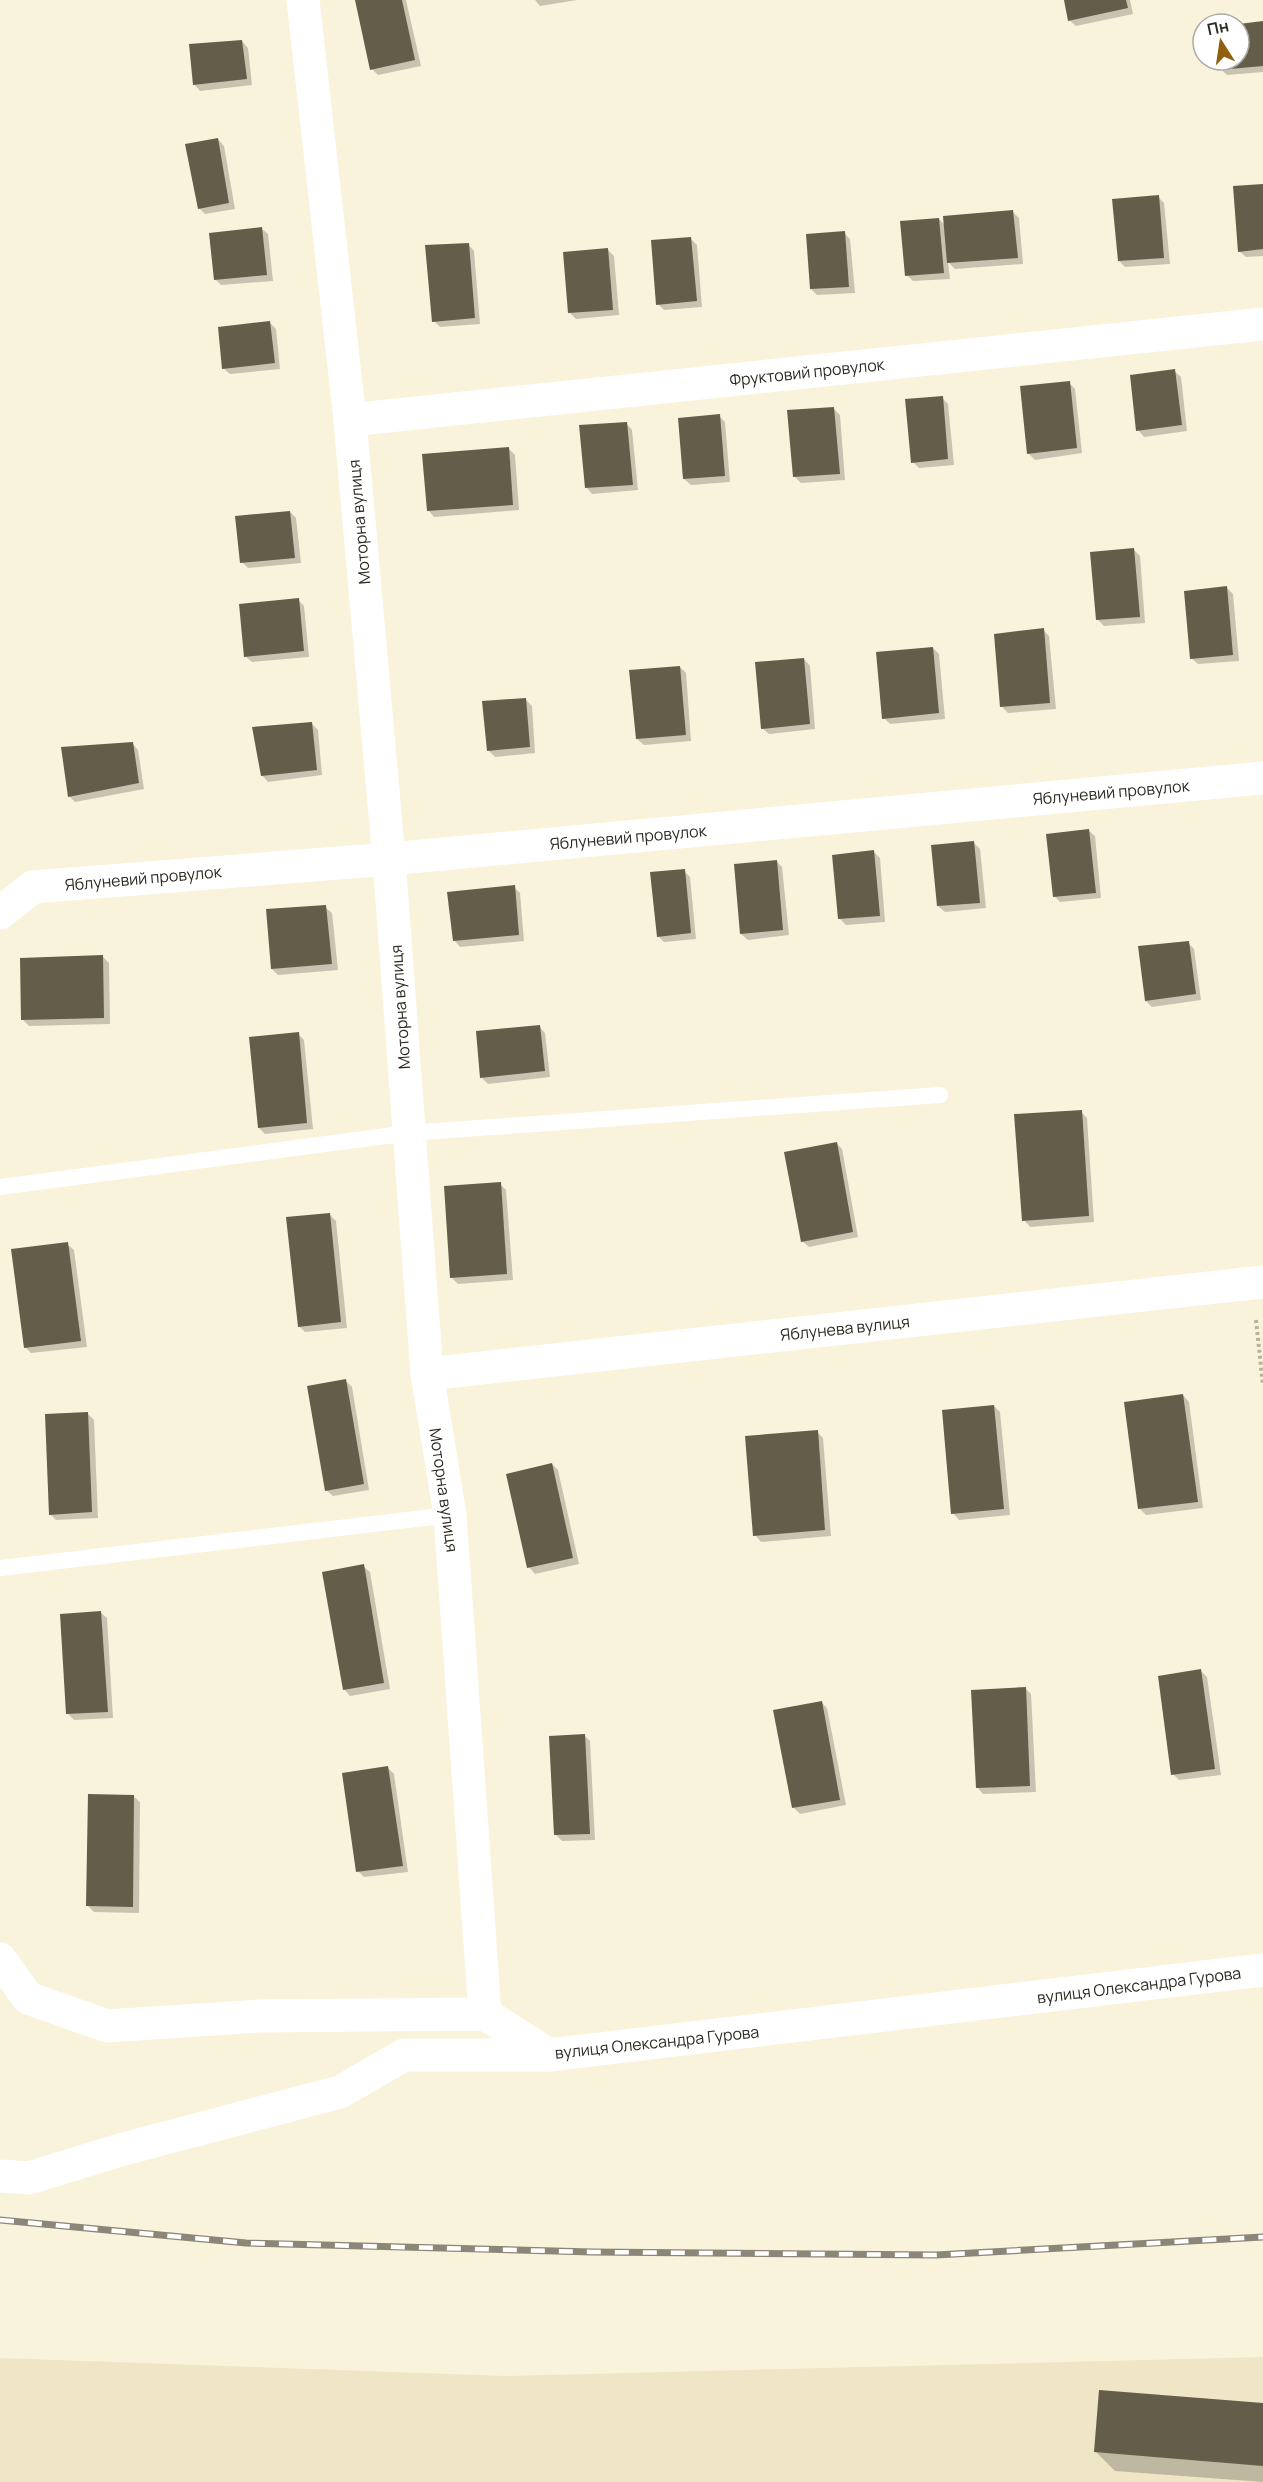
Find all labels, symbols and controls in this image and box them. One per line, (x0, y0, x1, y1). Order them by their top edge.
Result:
north arrow (1191, 12, 1251, 72)
text: Пн (1205, 14, 1231, 40)
street label: Фруктовий провулок (728, 353, 887, 391)
street label: Моторна вулиця (343, 459, 375, 585)
street label: Яблуневий провулок (1032, 774, 1191, 810)
street label: Яблуневий провулок (549, 819, 708, 855)
street label: Яблуневий провулок (64, 860, 223, 896)
street label: Моторна вулиця (385, 944, 415, 1070)
street label: Яблунева вулиця (779, 1310, 911, 1346)
street label: Моторна вулиця (424, 1427, 464, 1553)
street label: вулиця Олександра Гурова (1036, 1962, 1242, 2008)
street label: вулиця Олександра Гурова (554, 2020, 760, 2064)

